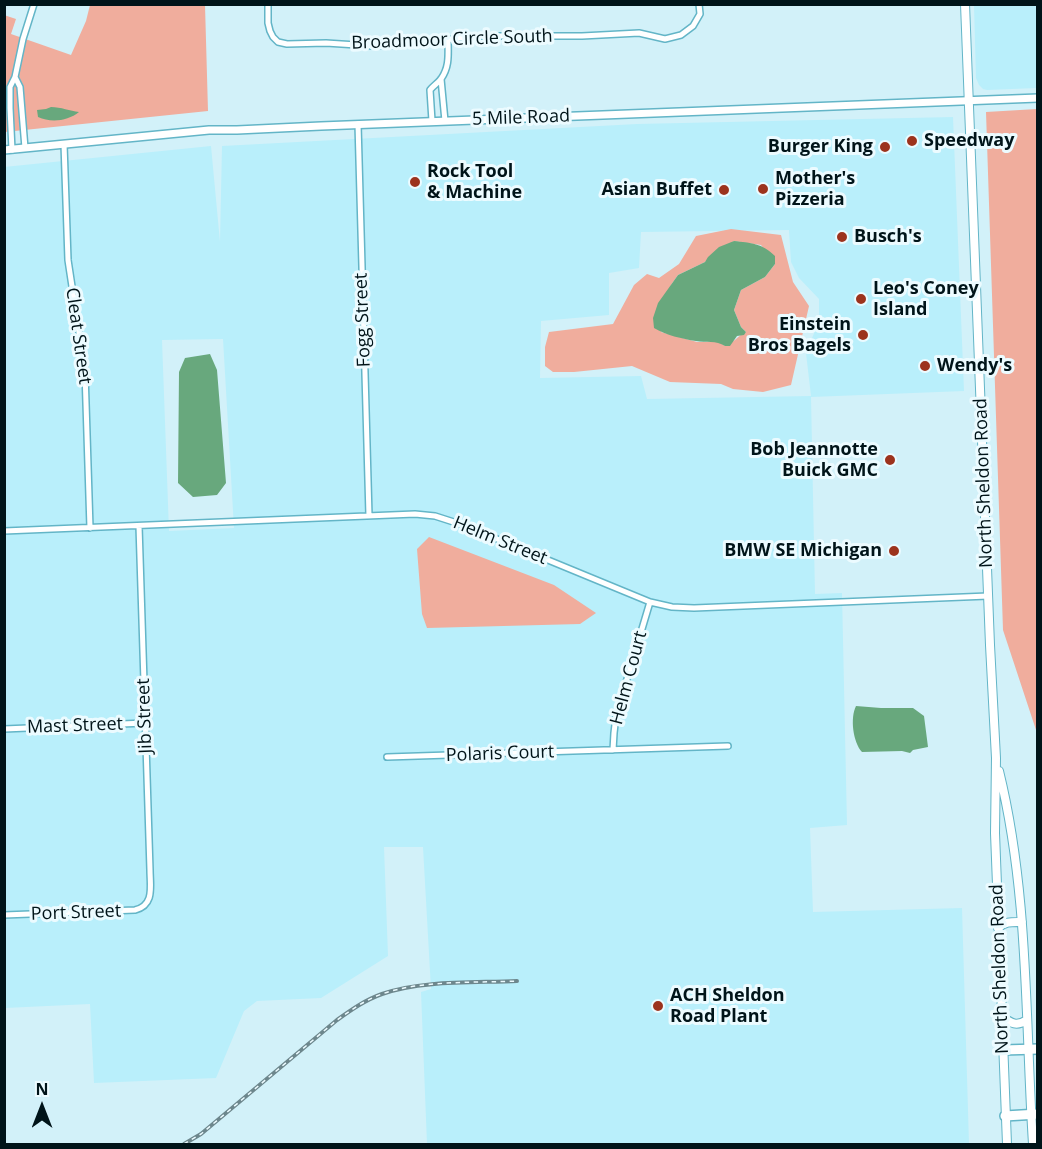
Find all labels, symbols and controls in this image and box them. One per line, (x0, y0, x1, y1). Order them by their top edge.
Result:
street label: Broadmoor Circle South (351, 26, 553, 54)
street label: 5 Mile Road (472, 105, 570, 131)
place label: Speedway (924, 130, 1014, 152)
marker: Speedway (905, 134, 919, 148)
place label: Burger King (768, 136, 873, 158)
marker: Burger King (878, 140, 892, 154)
place label: Rock Tool & Machine (427, 161, 522, 204)
place label: Mother's Pizzeria (775, 168, 855, 210)
marker: Rock Tool & Machine (408, 175, 422, 189)
place label: Asian Buffet (601, 179, 712, 201)
marker: Mother's Pizzeria (756, 182, 770, 196)
marker: Asian Buffet (717, 183, 731, 197)
place label: Busch's (854, 226, 922, 248)
marker: Busch's (835, 230, 849, 244)
street label: Fogg Street (351, 272, 375, 368)
place label: Leo's Coney Island (873, 278, 979, 320)
street label: Cleat Street (61, 286, 95, 386)
marker: Leo's Coney Island (854, 292, 868, 306)
place label: Einstein Bros Bagels (748, 314, 851, 356)
marker: Einstein Bros Bagels (856, 328, 870, 342)
place label: Wendy's (937, 355, 1012, 377)
marker: Wendy's (918, 359, 932, 373)
street label: North Sheldon Road (970, 398, 998, 568)
place label: Bob Jeannotte Buick GMC (750, 439, 878, 482)
marker: Bob Jeannotte Buick GMC (883, 453, 897, 467)
street label: Helm Street (450, 512, 550, 570)
place label: BMW SE Michigan (724, 540, 882, 562)
marker: BMW SE Michigan (887, 544, 901, 558)
street label: Helm Court (606, 629, 652, 727)
street label: Jib Street (133, 678, 157, 754)
street label: Mast Street (27, 714, 123, 738)
street label: Polaris Court (445, 741, 555, 767)
street label: North Sheldon Road (986, 884, 1014, 1054)
street label: Port Street (30, 901, 122, 925)
place label: ACH Sheldon Road Plant (670, 985, 785, 1028)
marker: ACH Sheldon Road Plant (651, 999, 665, 1013)
north arrow (12, 1077, 72, 1137)
text: N (35, 1078, 49, 1100)

